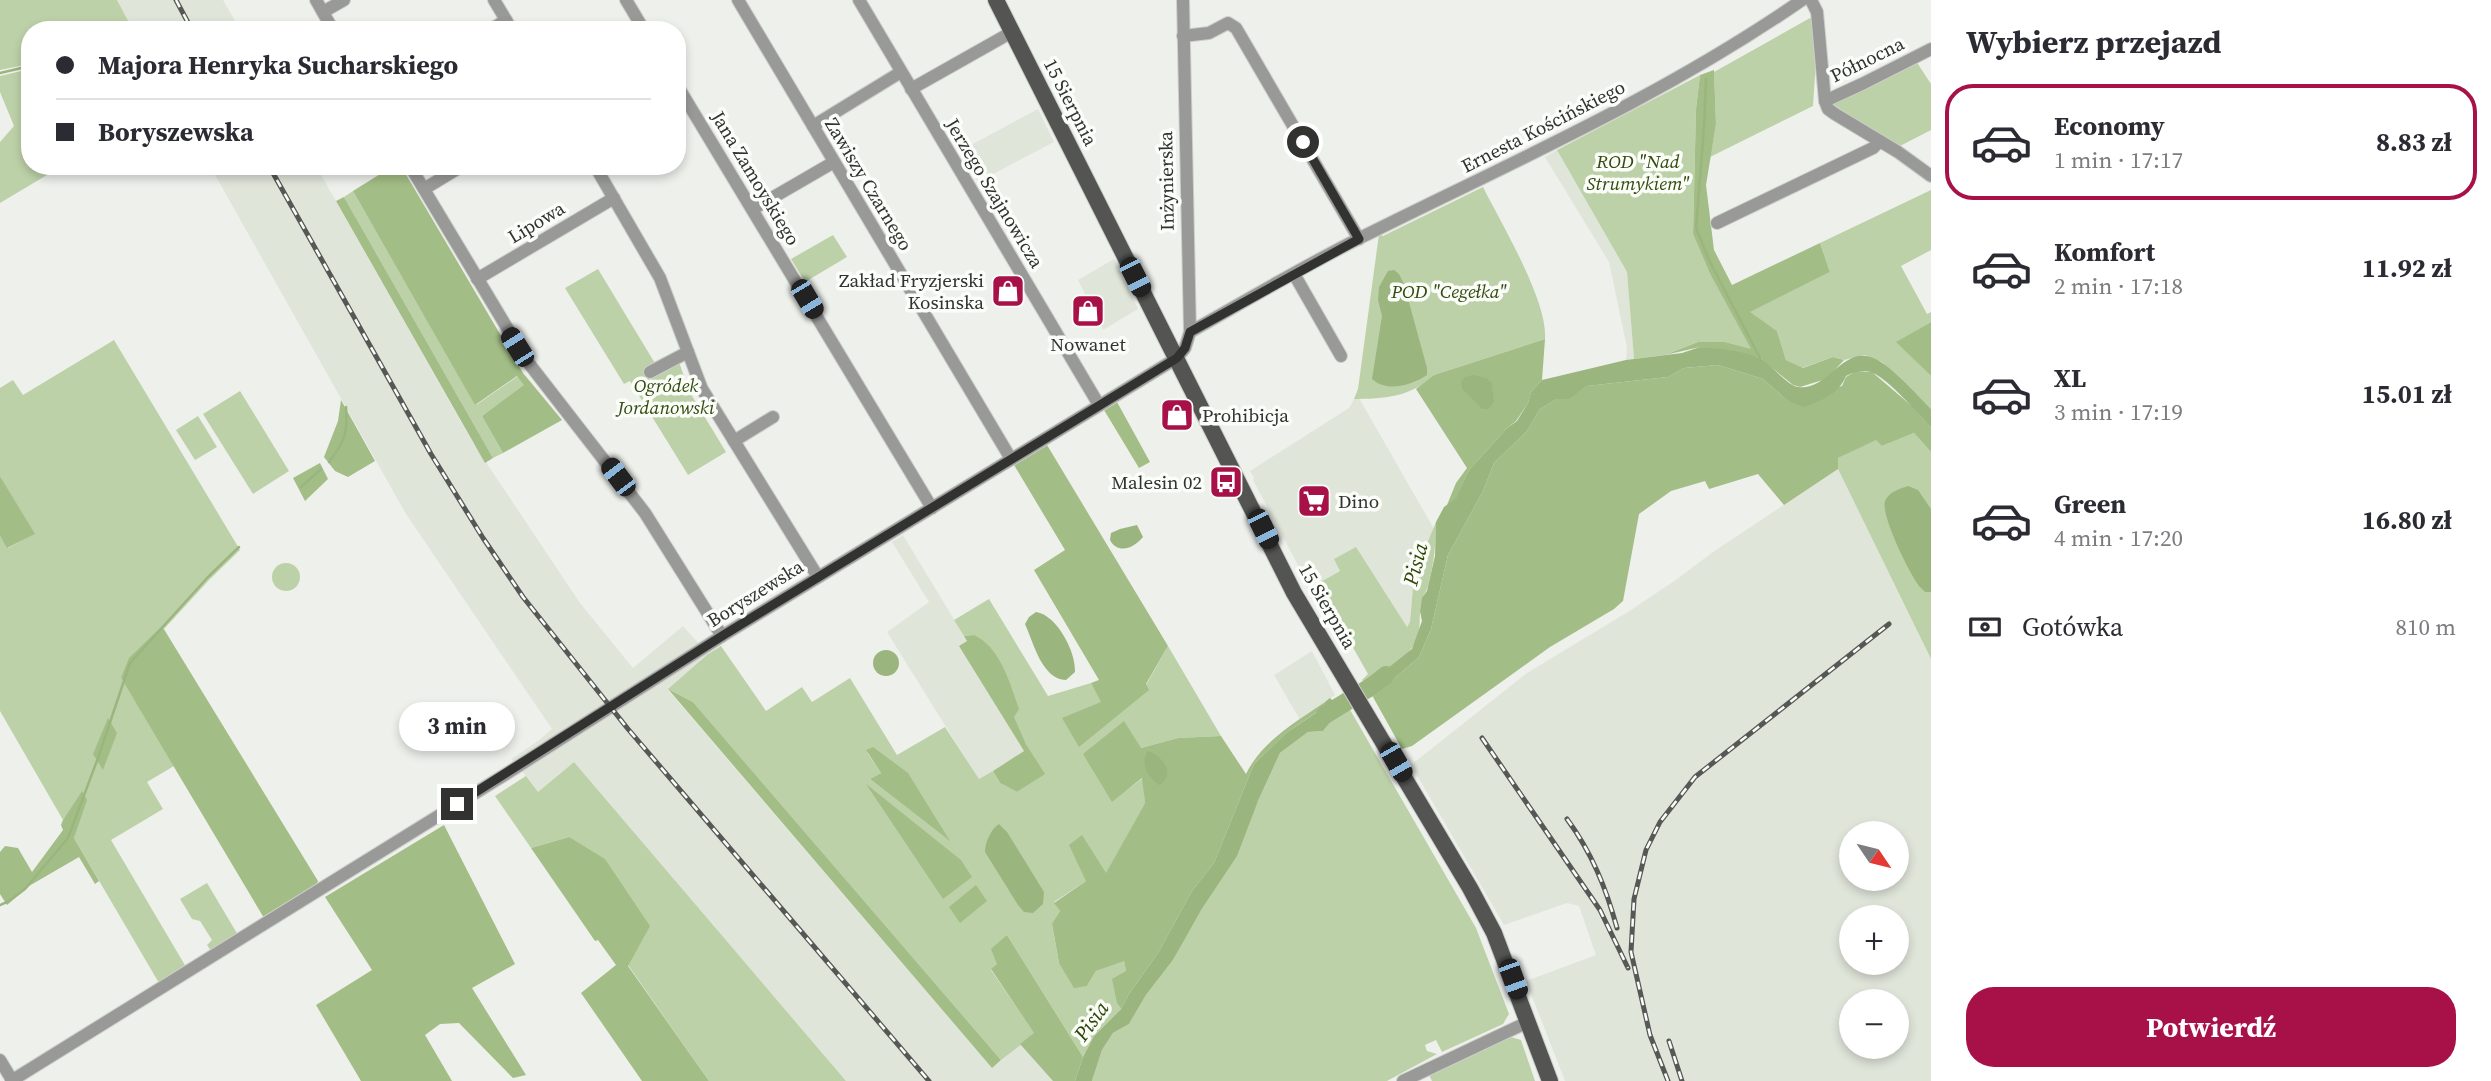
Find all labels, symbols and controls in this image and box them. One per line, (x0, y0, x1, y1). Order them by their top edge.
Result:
text: Wybierz przejazd (1966, 20, 2222, 64)
street label: Północna (1826, 30, 1909, 88)
text: Majora Henryka Sucharskiego (98, 47, 458, 83)
street label: 15 Sierpnia (1038, 54, 1104, 150)
street label: Ernesta Kościńskiego (1457, 73, 1629, 179)
street label: Jana Zamoyskiego (705, 105, 806, 250)
text: Economy (2054, 108, 2165, 144)
icon: car (1970, 111, 2033, 174)
street label: Jerzego Szajnowicza (939, 112, 1050, 273)
street label: Zawiszy Czarnego (819, 113, 919, 255)
text: Boryszewska (98, 114, 254, 150)
text: 8.83 zł (2376, 124, 2452, 160)
route start (1287, 126, 1319, 158)
street label: Inżynierska (1152, 131, 1180, 231)
text: 1 min · 17:17 (2054, 144, 2183, 176)
park label: ROD "Nad Strumykiem" (1586, 148, 1690, 196)
street label: Lipowa (503, 195, 570, 249)
text: Komfort (2054, 234, 2155, 270)
icon: car (1970, 237, 2033, 300)
text: 11.92 zł (2362, 250, 2452, 286)
car (1117, 254, 1154, 300)
place label: Zakład Fryzjerski Kosinska (839, 267, 984, 315)
text: 2 min · 17:18 (2054, 270, 2183, 302)
shop icon: Zakład Fryzjerski Kosinska (989, 272, 1027, 310)
car (788, 276, 827, 322)
park label: POD "Cegełka" (1390, 278, 1507, 304)
shop icon: Nowanet (1069, 292, 1107, 330)
car (497, 324, 538, 370)
place label: Nowanet (1050, 331, 1126, 357)
text: XL (2054, 360, 2086, 396)
icon: car (1970, 363, 2033, 426)
park label: Ogródek Jordanowski (615, 372, 715, 420)
text: 15.01 zł (2362, 376, 2452, 412)
shop icon: Prohibicja (1158, 396, 1196, 434)
text: 3 min · 17:19 (2054, 396, 2183, 428)
place label: Prohibicja (1202, 402, 1289, 428)
car (597, 454, 640, 500)
bus stop icon: Malesin 02 (1207, 463, 1245, 501)
place label: Malesin 02 (1111, 469, 1202, 495)
supermarket icon: Dino (1295, 482, 1333, 520)
text: Green (2054, 486, 2126, 522)
place label: Dino (1338, 488, 1379, 514)
icon: car (1970, 489, 2033, 552)
text: 16.80 zł (2362, 502, 2452, 538)
car (1245, 506, 1282, 552)
text: 4 min · 17:20 (2054, 522, 2183, 554)
water label: Pisia (1395, 539, 1435, 590)
street label: Boryszewska (702, 553, 808, 633)
street label: 15 Sierpnia (1293, 559, 1363, 654)
icon: cash (1966, 608, 2004, 646)
text: Gotówka (2022, 609, 2123, 645)
text: 810 m (2395, 611, 2456, 643)
callout: 3 min (399, 702, 515, 752)
text: 3 min (427, 710, 487, 742)
car (1377, 739, 1416, 785)
route end (441, 788, 473, 820)
north arrow (1839, 821, 1909, 891)
map controls (1839, 821, 1909, 1059)
button: + (1839, 905, 1909, 975)
car (1496, 956, 1531, 1002)
button: Potwierdź (1966, 987, 2456, 1067)
button: − (1839, 989, 1909, 1059)
water label: Pisia (1066, 995, 1115, 1048)

